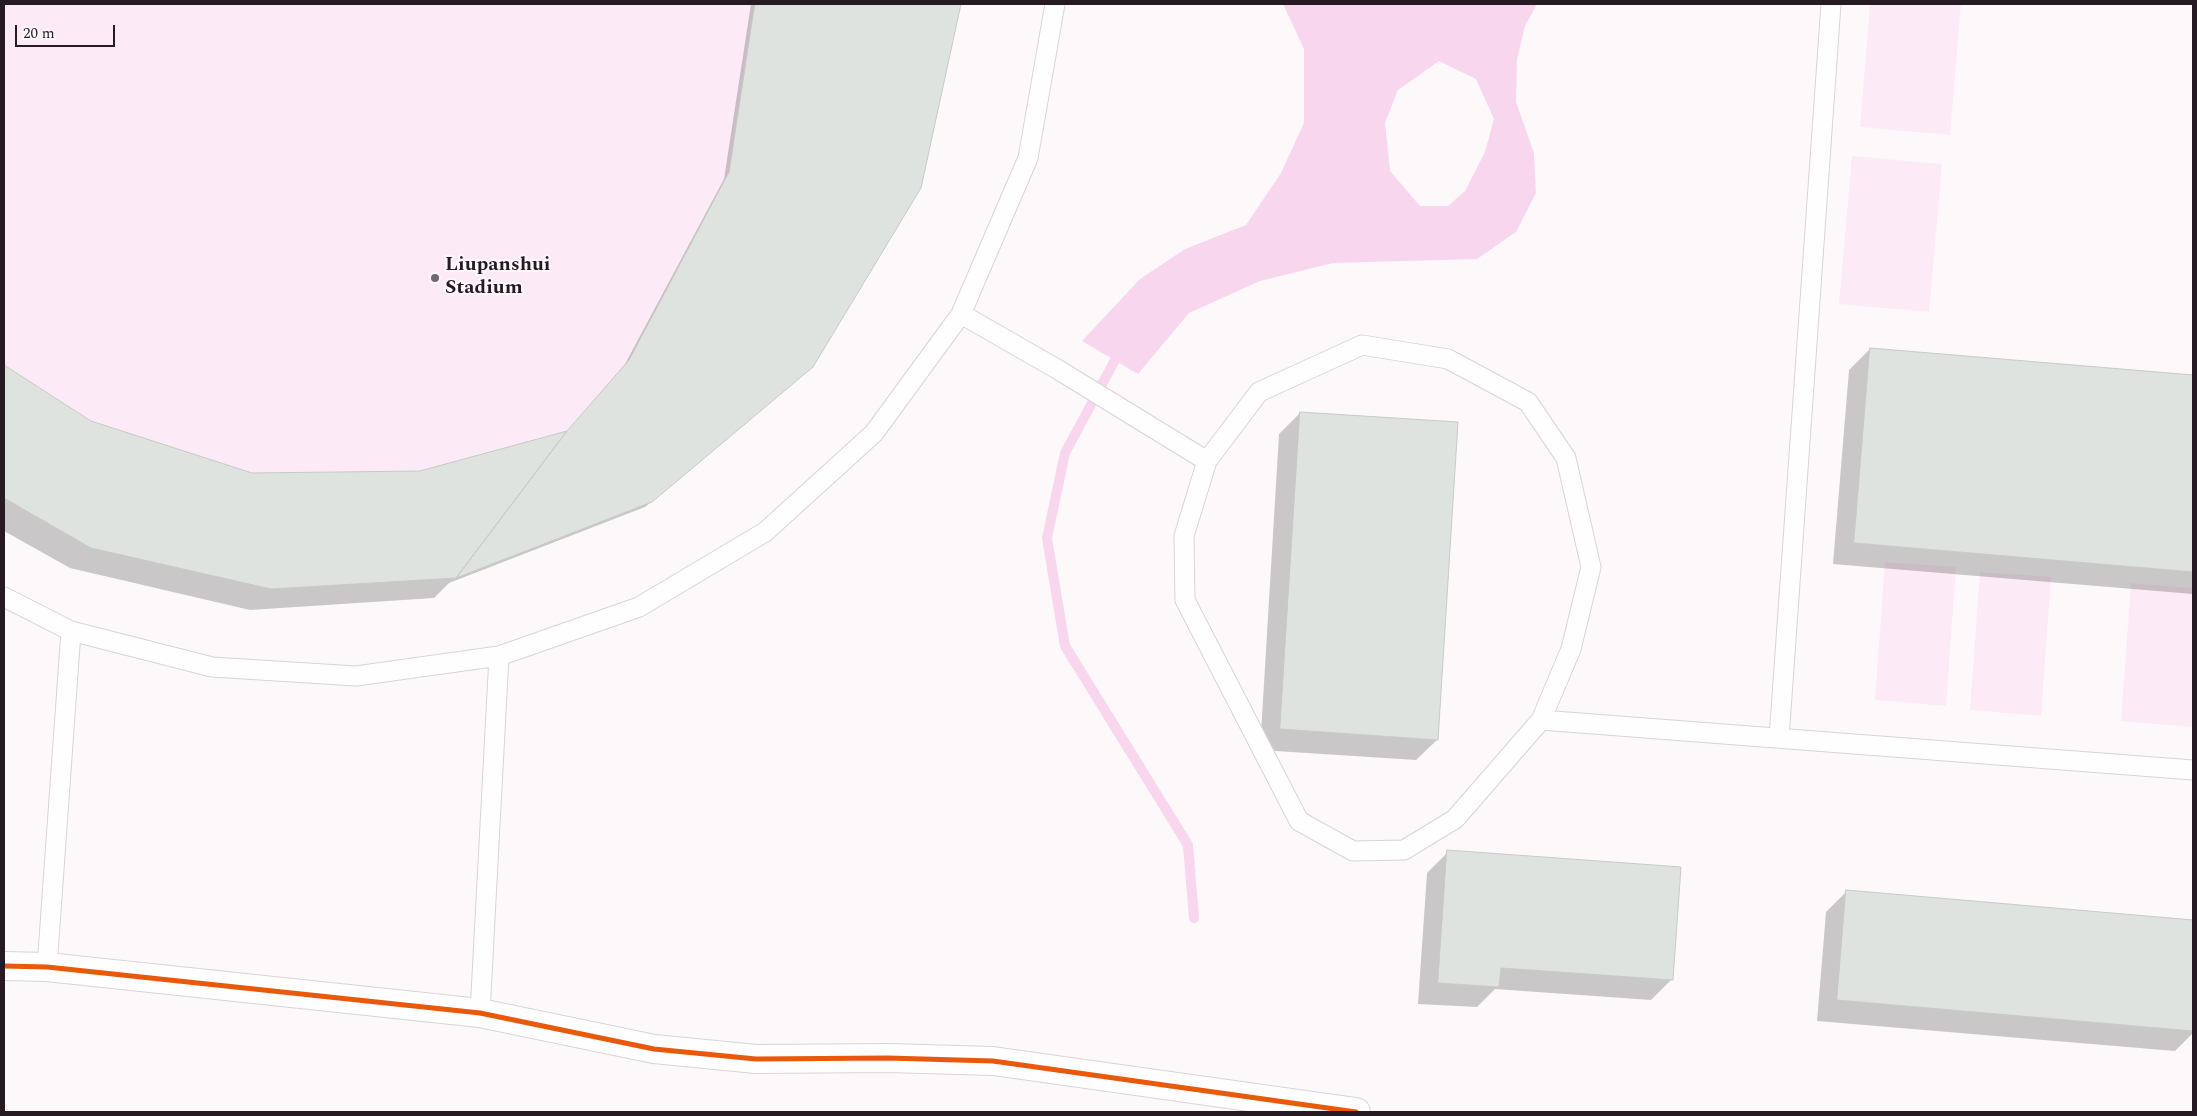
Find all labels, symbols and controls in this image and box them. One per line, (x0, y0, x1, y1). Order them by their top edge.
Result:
scale bar (18, 15, 118, 47)
text: 20 m (23, 22, 55, 45)
place label: Liupanshui Stadium (445, 254, 550, 301)
marker: Liupanshui Stadium (429, 272, 441, 284)

